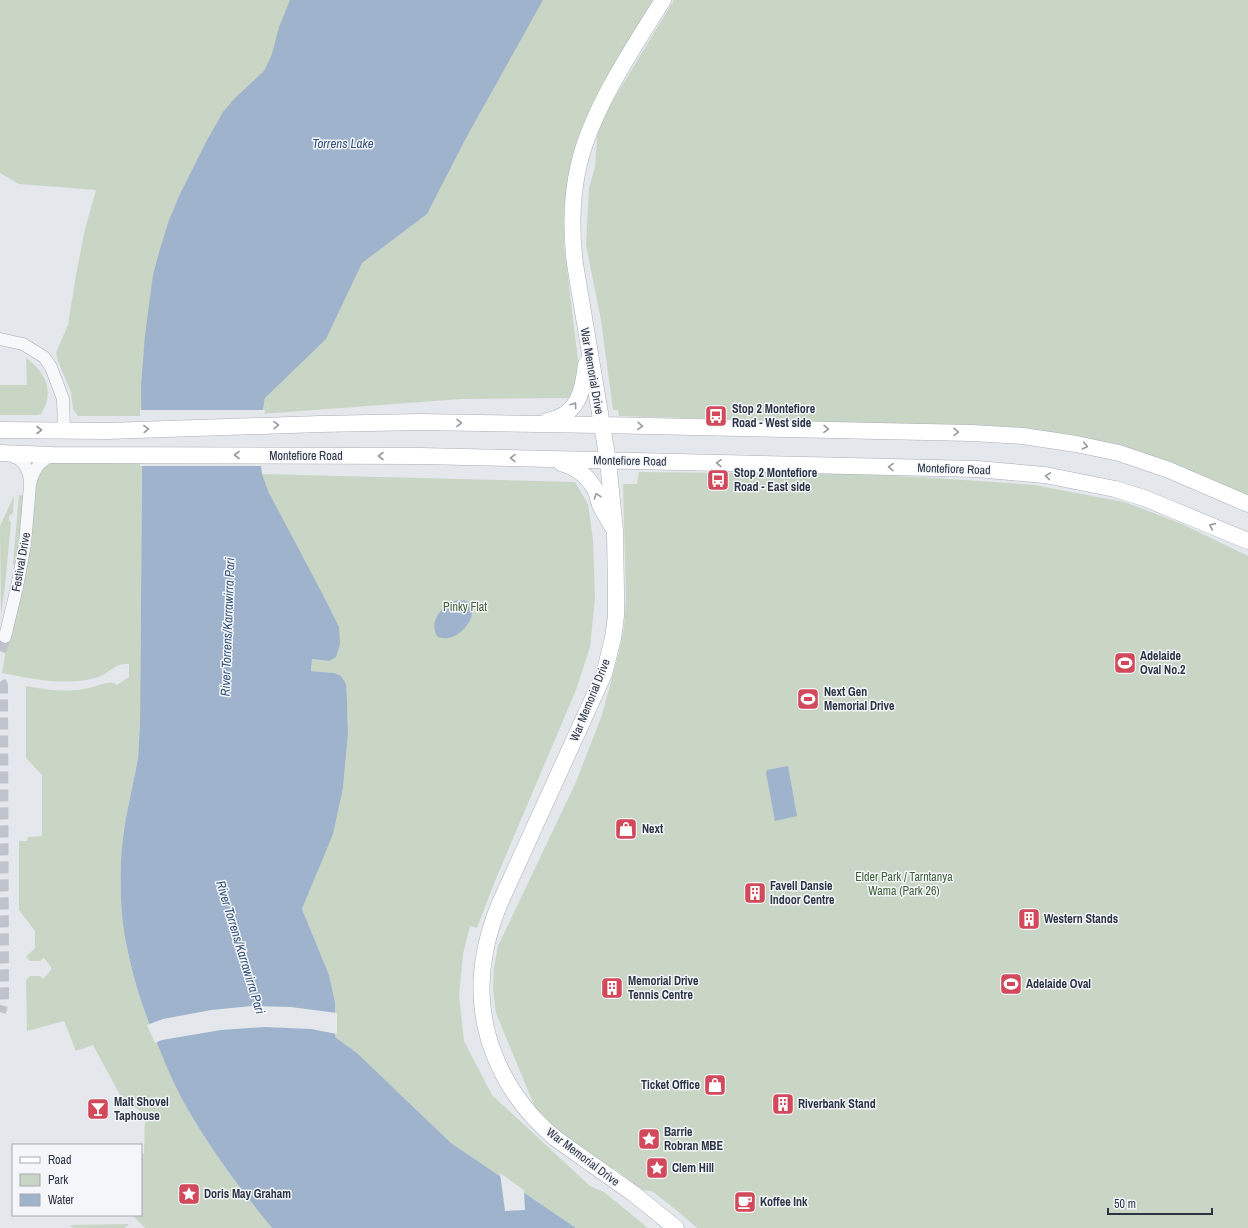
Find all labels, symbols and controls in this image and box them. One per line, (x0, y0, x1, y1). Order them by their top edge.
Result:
water label: Torrens Lake (312, 135, 374, 152)
street label: War Memorial Drive (577, 326, 607, 416)
place label: Stop 2 Montefiore Road - West side (732, 401, 816, 431)
one-way arrow (570, 402, 577, 409)
bus stop icon: Stop 2 Montefiore Road - West side (703, 403, 729, 429)
one-way arrow (456, 419, 462, 427)
one-way arrow (273, 421, 279, 429)
one-way arrow (637, 421, 643, 430)
one-way arrow (143, 425, 149, 434)
one-way arrow (823, 425, 829, 434)
one-way arrow (36, 426, 42, 434)
one-way arrow (953, 428, 959, 436)
one-way arrow (1082, 441, 1089, 450)
street label: Montefiore Road (269, 448, 343, 464)
one-way arrow (234, 451, 240, 459)
one-way arrow (378, 452, 384, 460)
street label: Montefiore Road (593, 452, 667, 470)
one-way arrow (510, 454, 516, 462)
one-way arrow (716, 459, 722, 467)
street label: Montefiore Road (917, 460, 991, 478)
one-way arrow (888, 463, 894, 471)
place label: Stop 2 Montefiore Road - East side (734, 465, 818, 495)
bus stop icon: Stop 2 Montefiore Road - East side (705, 467, 731, 493)
one-way arrow (1045, 472, 1051, 481)
one-way arrow (594, 493, 602, 500)
one-way arrow (1209, 522, 1216, 530)
street label: Festival Drive (8, 531, 34, 593)
water label: River Torrens/Karrawirra Pari (217, 557, 238, 697)
park label: Pinky Flat (443, 599, 487, 615)
place label: Adelaide Oval No.2 (1140, 648, 1186, 678)
sports icon: Adelaide Oval No.2 (1112, 650, 1138, 676)
street label: War Memorial Drive (566, 656, 614, 744)
place label: Next Gen Memorial Drive (824, 684, 895, 714)
sports icon: Next Gen Memorial Drive (795, 686, 821, 712)
shop icon: Next (613, 816, 639, 842)
place label: Next (642, 821, 664, 837)
park label: Elder Park / Tarntanya Wama (Park 26) (855, 869, 953, 899)
water label: River Torrens/Karrawirra Pari (212, 878, 269, 1016)
place label: Favell Dansie Indoor Centre (770, 878, 835, 908)
building icon: Favell Dansie Indoor Centre (742, 880, 768, 906)
building icon: Western Stands (1016, 906, 1042, 932)
place label: Western Stands (1044, 911, 1119, 927)
sports icon: Adelaide Oval (998, 971, 1024, 997)
place label: Memorial Drive Tennis Centre (628, 973, 699, 1003)
building icon: Memorial Drive Tennis Centre (599, 975, 625, 1001)
place label: Adelaide Oval (1026, 976, 1091, 992)
shop icon: Ticket Office (702, 1072, 728, 1098)
place label: Ticket Office (641, 1077, 701, 1093)
building icon: Riverbank Stand (770, 1091, 796, 1117)
place label: Malt Shovel Taphouse (114, 1094, 169, 1124)
bar icon: Malt Shovel Taphouse (85, 1096, 111, 1122)
place label: Riverbank Stand (798, 1096, 876, 1112)
street label: War Memorial Drive (543, 1124, 623, 1190)
place label: Barrie Robran MBE (664, 1124, 723, 1154)
place icon: Barrie Robran MBE (636, 1126, 662, 1152)
legend (12, 1144, 142, 1216)
text: Road (48, 1152, 72, 1168)
place icon: Clem Hill (644, 1155, 670, 1181)
place label: Clem Hill (672, 1160, 714, 1176)
text: Park (48, 1172, 68, 1188)
place icon: Doris May Graham (176, 1181, 202, 1207)
place label: Doris May Graham (204, 1186, 291, 1202)
cafe icon: Koffee Ink (732, 1189, 758, 1215)
scale bar (1108, 1190, 1212, 1216)
text: Water (48, 1192, 75, 1208)
place label: Koffee Ink (760, 1194, 808, 1210)
text: 50 m (1114, 1196, 1136, 1212)

